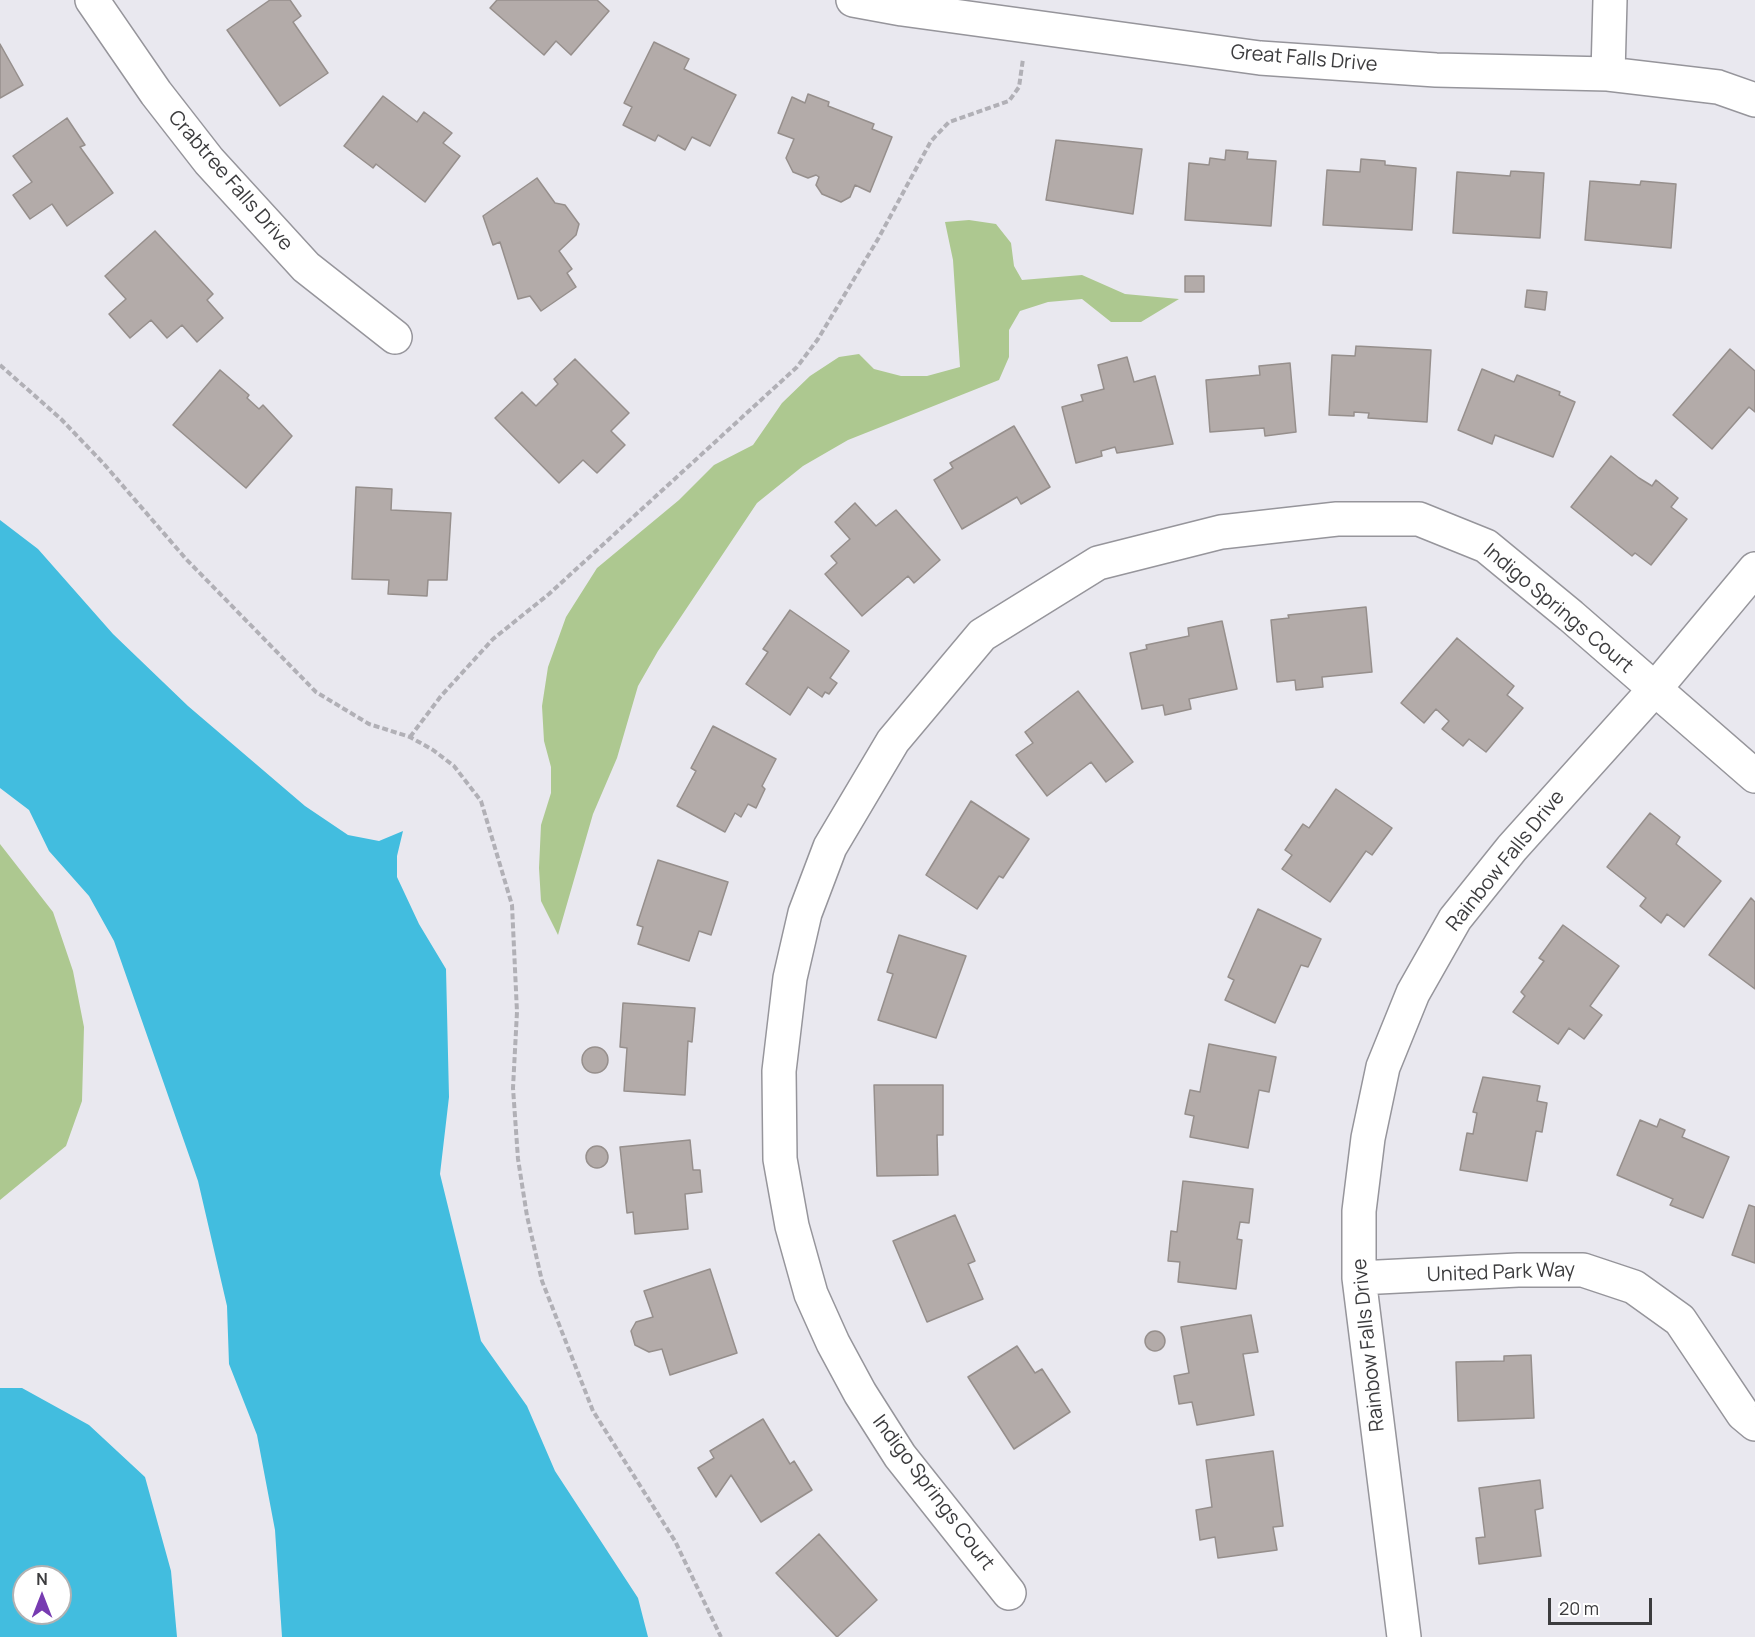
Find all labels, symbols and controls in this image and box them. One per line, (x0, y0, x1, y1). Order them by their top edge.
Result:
street label: Great Falls Drive (1230, 41, 1378, 77)
street label: Crabtree Falls Drive (163, 106, 297, 256)
street label: Indigo Springs Court (1478, 539, 1638, 679)
street label: Rainbow Falls Drive (1442, 786, 1570, 936)
street label: Rainbow Falls Drive (1348, 1257, 1390, 1433)
street label: United Park Way (1426, 1258, 1576, 1288)
street label: Indigo Springs Court (867, 1411, 999, 1575)
north arrow (12, 1565, 72, 1625)
text: N (36, 1568, 48, 1590)
scale bar (1551, 1586, 1654, 1624)
text: 20 m (1559, 1596, 1599, 1620)

